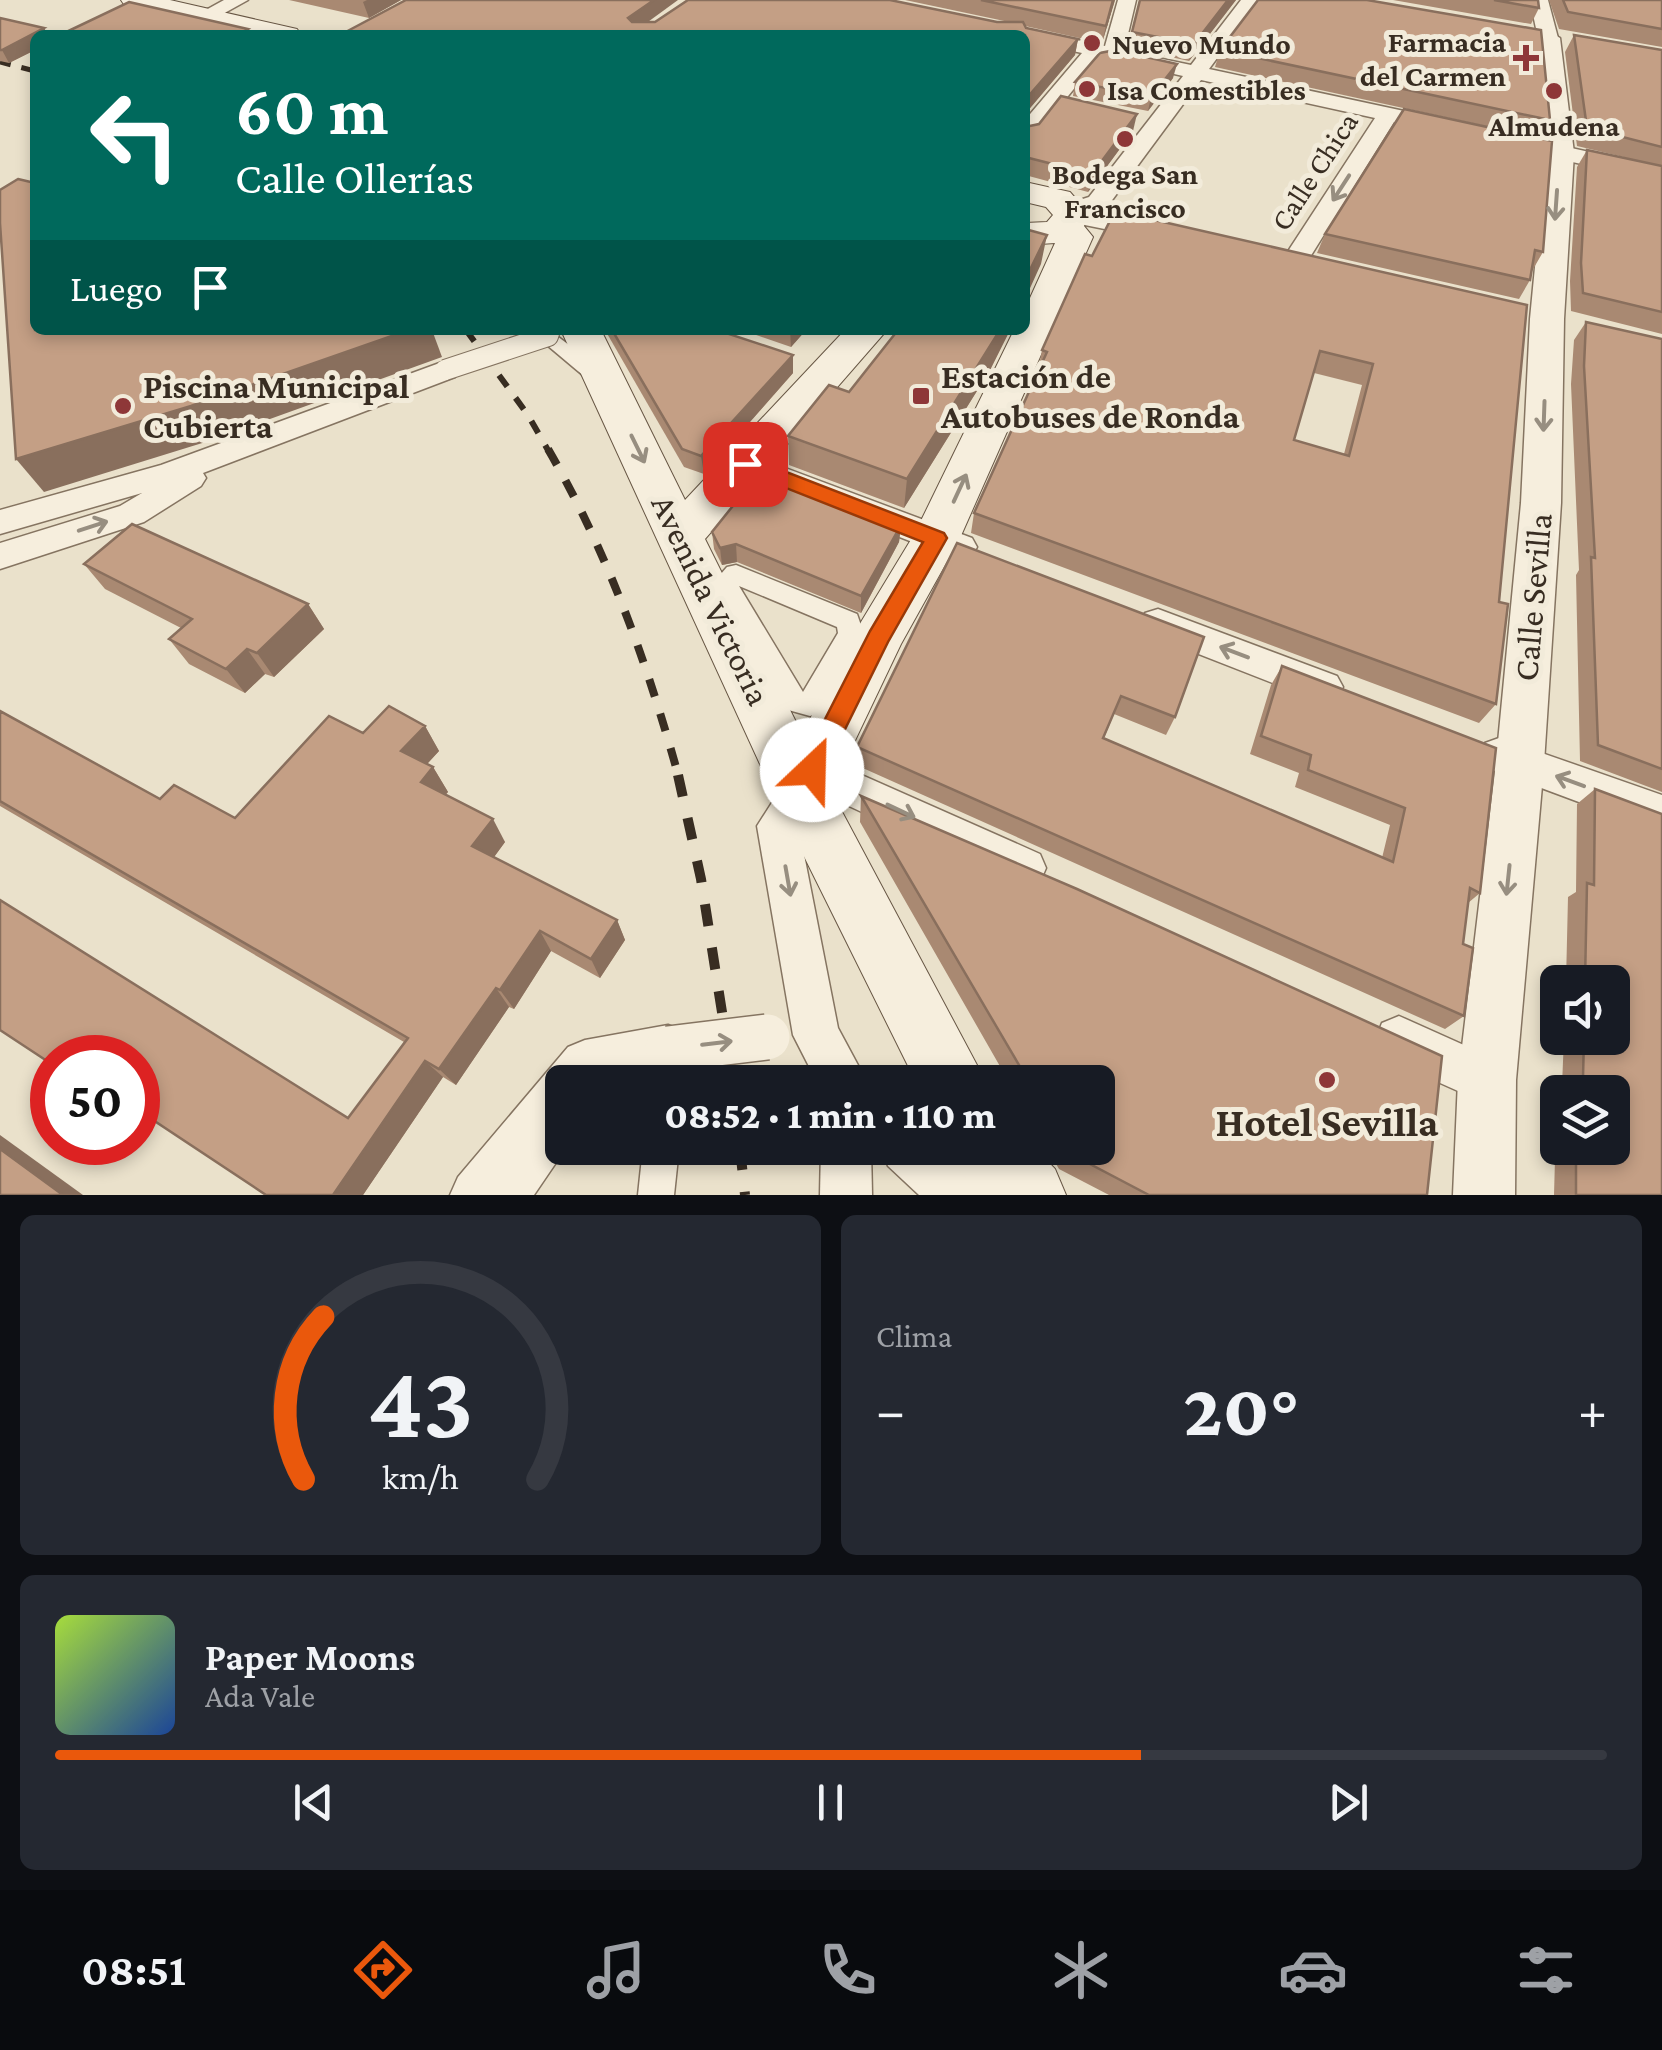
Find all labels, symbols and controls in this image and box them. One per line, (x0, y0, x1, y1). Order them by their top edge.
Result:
place label: Farmacia del Carmen (1360, 25, 1506, 92)
place label: Nuevo Mundo (1112, 27, 1291, 60)
marker: Nuevo Mundo (1081, 32, 1103, 54)
marker: Farmacia del Carmen (1515, 47, 1537, 69)
icon: left (70, 70, 200, 200)
text: 60 m (235, 71, 388, 149)
place label: Isa Comestibles (1107, 73, 1306, 106)
marker: Isa Comestibles (1076, 78, 1098, 100)
marker: Almudena (1543, 80, 1565, 102)
street label: Calle Chica (1264, 106, 1364, 236)
place label: Almudena (1487, 109, 1620, 142)
marker: Bodega San Francisco (1114, 128, 1136, 150)
text: Calle Ollerías (235, 153, 474, 203)
place label: Bodega San Francisco (1052, 157, 1198, 224)
one-way arrow (1331, 174, 1351, 202)
one-way arrow (1547, 188, 1566, 220)
icon: arrive (183, 260, 238, 315)
text: Luego (70, 267, 163, 309)
place label: Estación de Autobuses de Ronda (940, 357, 1240, 436)
place label: Piscina Municipal Cubierta (143, 367, 409, 446)
marker: Estación de Autobuses de Ronda (910, 385, 932, 407)
marker: Piscina Municipal Cubierta (112, 395, 134, 417)
one-way arrow (1534, 400, 1553, 432)
pin (703, 422, 788, 507)
one-way arrow (630, 433, 649, 463)
icon: arrive (718, 437, 773, 492)
one-way arrow (951, 474, 970, 504)
street label: Avenida Victoria (643, 488, 779, 712)
street label: Calle Sevilla (1506, 511, 1560, 683)
one-way arrow (77, 516, 108, 534)
one-way arrow (1219, 642, 1250, 660)
position arrow (760, 718, 864, 822)
one-way arrow (1556, 771, 1587, 789)
one-way arrow (885, 802, 915, 821)
one-way arrow (1498, 863, 1517, 895)
one-way arrow (779, 865, 798, 897)
map controls (1540, 965, 1630, 1165)
button: sound (1540, 965, 1630, 1055)
one-way arrow (701, 1033, 733, 1052)
speed limit sign: 50 (30, 1035, 160, 1165)
marker: Hotel Sevilla (1316, 1069, 1338, 1091)
button: layers (1540, 1075, 1630, 1165)
text: 08:52 · 1 min · 110 m (664, 1094, 996, 1136)
place label: Hotel Sevilla (1215, 1098, 1439, 1145)
text: Clima (876, 1318, 952, 1354)
text: 43 (368, 1344, 473, 1459)
text: 20° (1183, 1368, 1300, 1451)
text: − (876, 1380, 905, 1441)
text: + (1578, 1380, 1607, 1441)
text: km/h (382, 1457, 459, 1497)
text: Paper Moons (205, 1636, 415, 1678)
text: Ada Vale (205, 1678, 315, 1714)
icon: previous (286, 1775, 341, 1830)
icon: pause (803, 1775, 858, 1830)
icon: next (1321, 1775, 1376, 1830)
icon: directions (348, 1935, 418, 2005)
icon: music (581, 1935, 651, 2005)
icon: phone (813, 1935, 883, 2005)
icon: climate (1046, 1935, 1116, 2005)
icon: car (1278, 1935, 1348, 2005)
icon: filters (1511, 1935, 1581, 2005)
text: 08:51 (81, 1945, 186, 1995)

